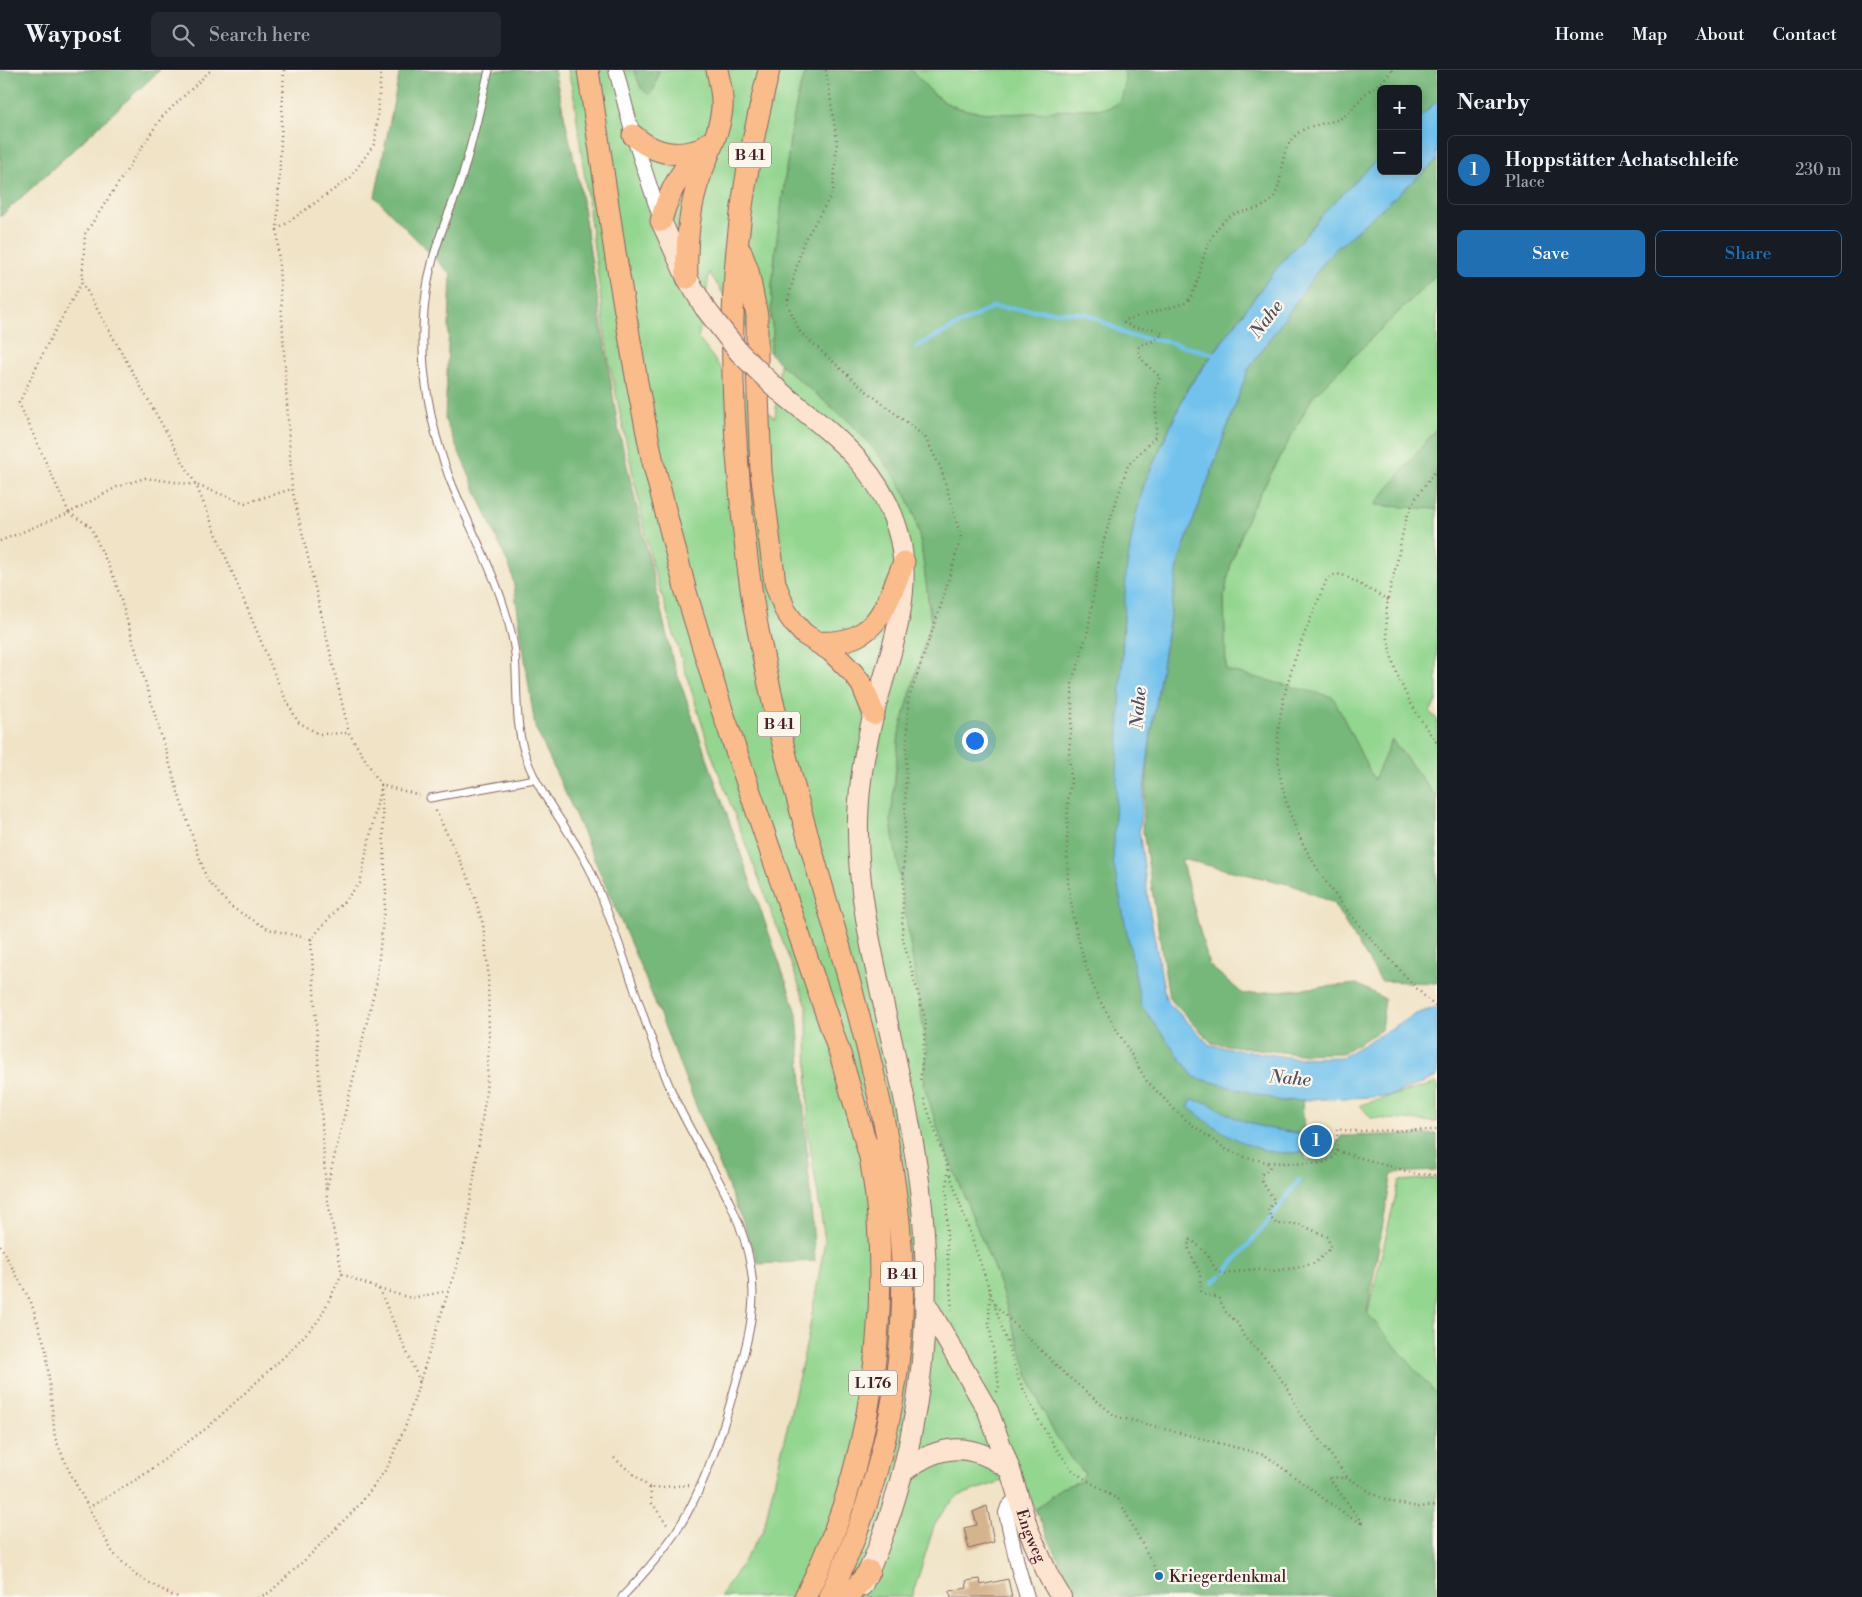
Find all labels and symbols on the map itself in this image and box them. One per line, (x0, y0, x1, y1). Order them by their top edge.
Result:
road number: B 41 (729, 142, 771, 168)
water label: Nahe (1244, 295, 1289, 344)
water label: Nahe (1125, 686, 1152, 731)
road number: B 41 (758, 712, 800, 736)
your location (962, 728, 988, 754)
water label: Nahe (1267, 1065, 1312, 1092)
pin: 1 (1300, 1122, 1332, 1160)
road number: B 41 (881, 1262, 923, 1286)
road number: L 176 (849, 1370, 897, 1396)
street label: Engweg (1011, 1507, 1051, 1567)
place label: Kriegerdenkmal (1169, 1567, 1286, 1587)
marker: Kriegerdenkmal (1153, 1570, 1165, 1582)

